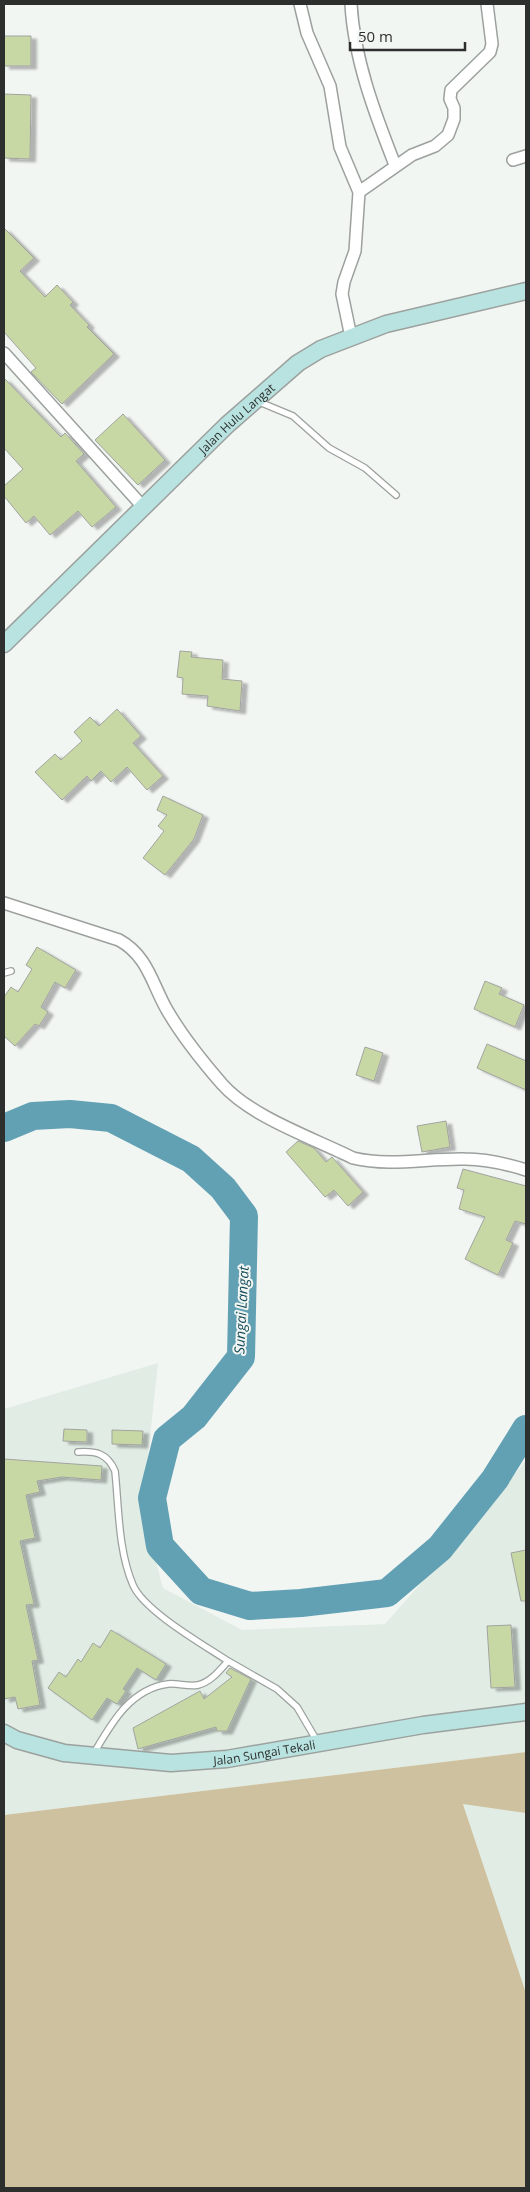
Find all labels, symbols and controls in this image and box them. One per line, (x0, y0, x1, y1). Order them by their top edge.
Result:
scale bar (350, 20, 465, 52)
text: 50 m (358, 26, 393, 46)
street label: Jalan Hulu Langat (194, 379, 278, 458)
water label: Sungai Langat (229, 1264, 253, 1354)
street label: Jalan Sungai Tekali (212, 1735, 317, 1769)

